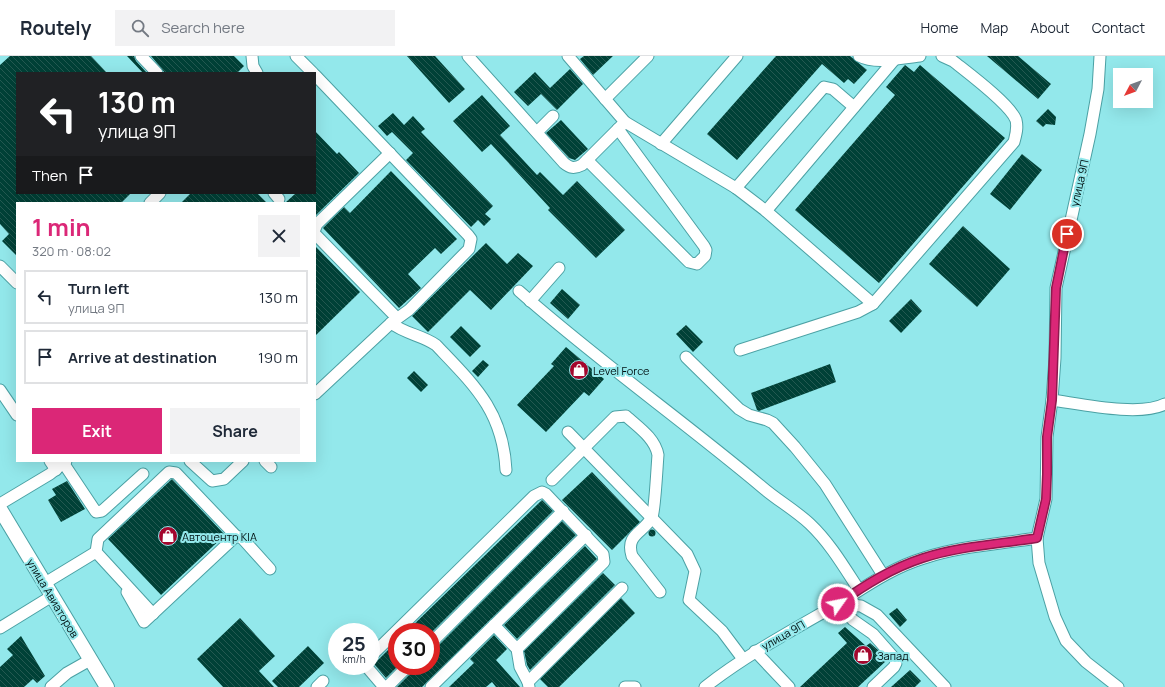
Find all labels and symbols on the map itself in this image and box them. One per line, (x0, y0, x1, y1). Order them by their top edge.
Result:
north arrow (1113, 68, 1153, 108)
street label: улица 9П (1066, 158, 1092, 208)
pin (1050, 217, 1084, 251)
shop icon: Level Force (568, 359, 590, 381)
place label: Level Force (593, 363, 650, 378)
shop icon: Автоцентр KIA (157, 525, 179, 547)
place label: Автоцентр KIA (182, 529, 257, 544)
street label: улица Авиаторов (24, 556, 83, 640)
position arrow (817, 583, 859, 625)
street label: улица 9П (759, 617, 807, 653)
speed limit sign: 30 (388, 623, 440, 675)
shop icon: Запад (852, 644, 874, 666)
place label: Запад (877, 648, 909, 663)

